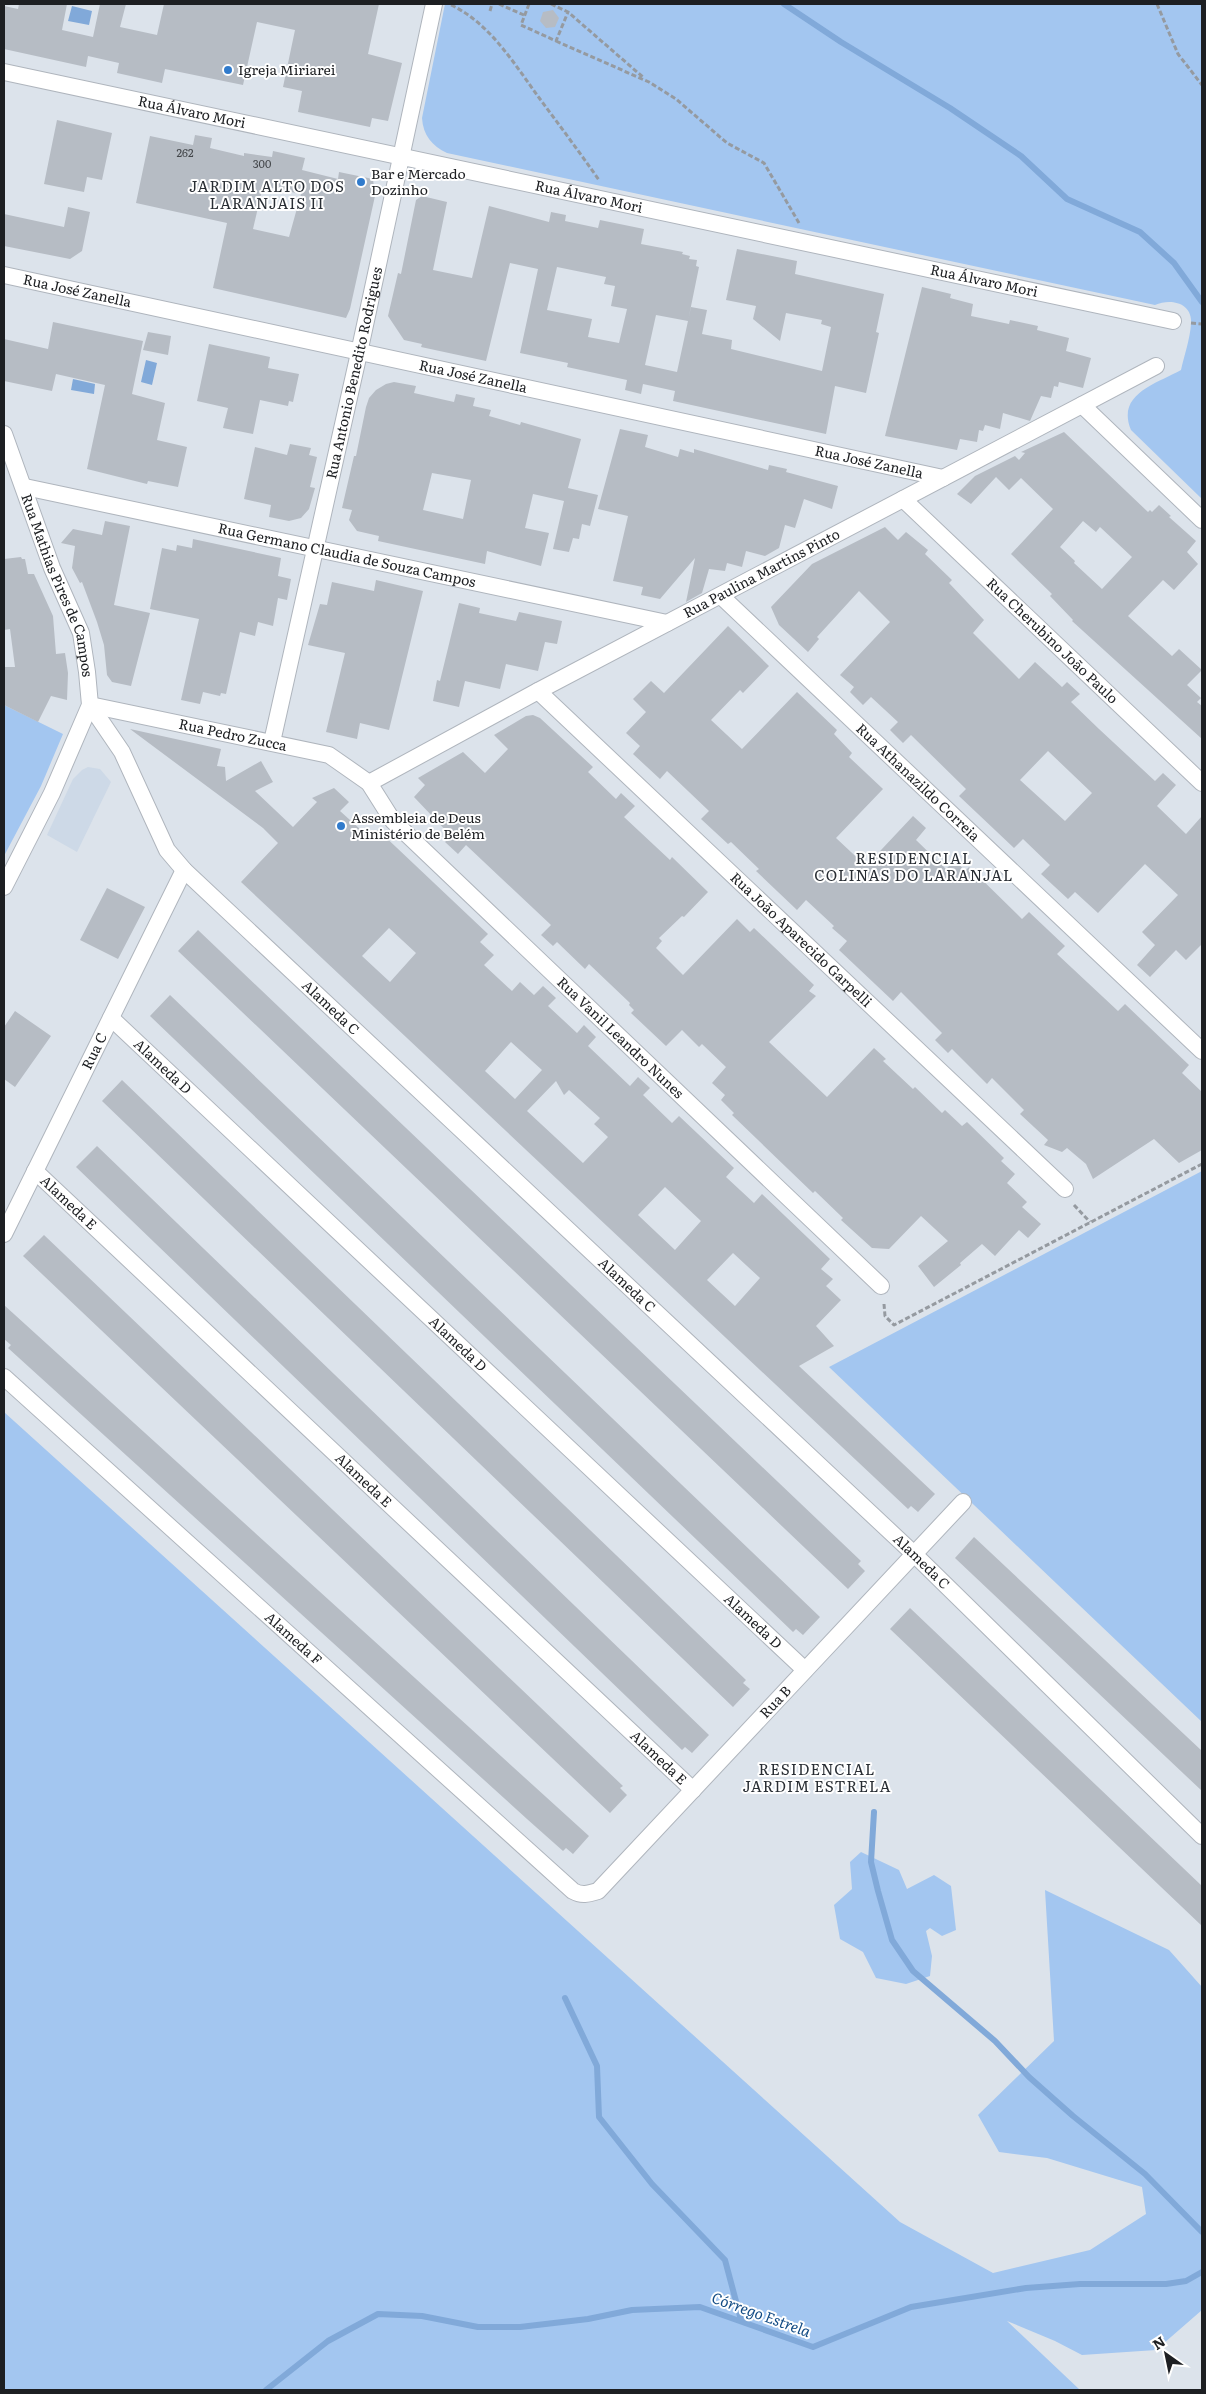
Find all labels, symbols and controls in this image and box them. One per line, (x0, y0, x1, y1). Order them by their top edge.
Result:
place label: Igreja Miriarei (238, 59, 336, 79)
marker: Igreja Miriarei (222, 64, 234, 76)
street label: Rua Álvaro Mori (136, 90, 248, 132)
house number: 262 (176, 144, 194, 160)
house number: 300 (253, 155, 271, 171)
place label: Bar e Mercado Dozinho (371, 163, 466, 199)
district label: JARDIM ALTO DOS LARANJAIS II (189, 174, 345, 214)
street label: Rua Álvaro Mori (533, 174, 645, 217)
marker: Bar e Mercado Dozinho (355, 176, 367, 188)
street label: Rua Álvaro Mori (929, 259, 1040, 301)
street label: Rua Antonio Benedito Rodrigues (320, 265, 386, 481)
street label: Rua José Zanella (22, 268, 134, 311)
street label: Rua José Zanella (417, 354, 530, 397)
street label: Rua José Zanella (813, 440, 926, 483)
street label: Rua Mathias Pires de Campos (17, 491, 98, 678)
street label: Rua Germano Claudia de Souza Campos (216, 517, 478, 591)
street label: Rua Paulina Martins Pinto (679, 523, 843, 622)
street label: Rua Cherubino João Paulo (983, 573, 1123, 708)
street label: Rua Pedro Zucca (177, 713, 289, 755)
street label: Rua Athanazildo Correia (852, 718, 985, 845)
place label: Assembleia de Deus Ministério de Belém (351, 807, 485, 843)
marker: Assembleia de Deus Ministério de Belém (335, 820, 347, 832)
district label: RESIDENCIAL COLINAS DO LARANJAL (814, 846, 1014, 886)
street label: Rua João Aparecido Garpelli (727, 867, 877, 1011)
street label: Rua Vanil Leandro Nunes (553, 972, 689, 1102)
street label: Alameda C (298, 975, 365, 1039)
street label: Rua C (76, 1029, 111, 1072)
street label: Alameda D (130, 1034, 197, 1098)
street label: Alameda E (36, 1170, 102, 1233)
street label: Alameda C (595, 1252, 661, 1316)
street label: Alameda D (425, 1311, 492, 1376)
street label: Alameda E (331, 1448, 397, 1511)
street label: Alameda C (889, 1529, 955, 1593)
street label: Alameda D (720, 1588, 787, 1653)
street label: Alameda F (261, 1607, 327, 1669)
street label: Rua B (754, 1680, 795, 1722)
street label: Alameda E (626, 1725, 692, 1788)
district label: RESIDENCIAL JARDIM ESTRELA (742, 1757, 892, 1797)
water label: Córrego Estrela (709, 2285, 815, 2342)
north arrow (1141, 2329, 1191, 2379)
text: N (1148, 2331, 1169, 2354)

